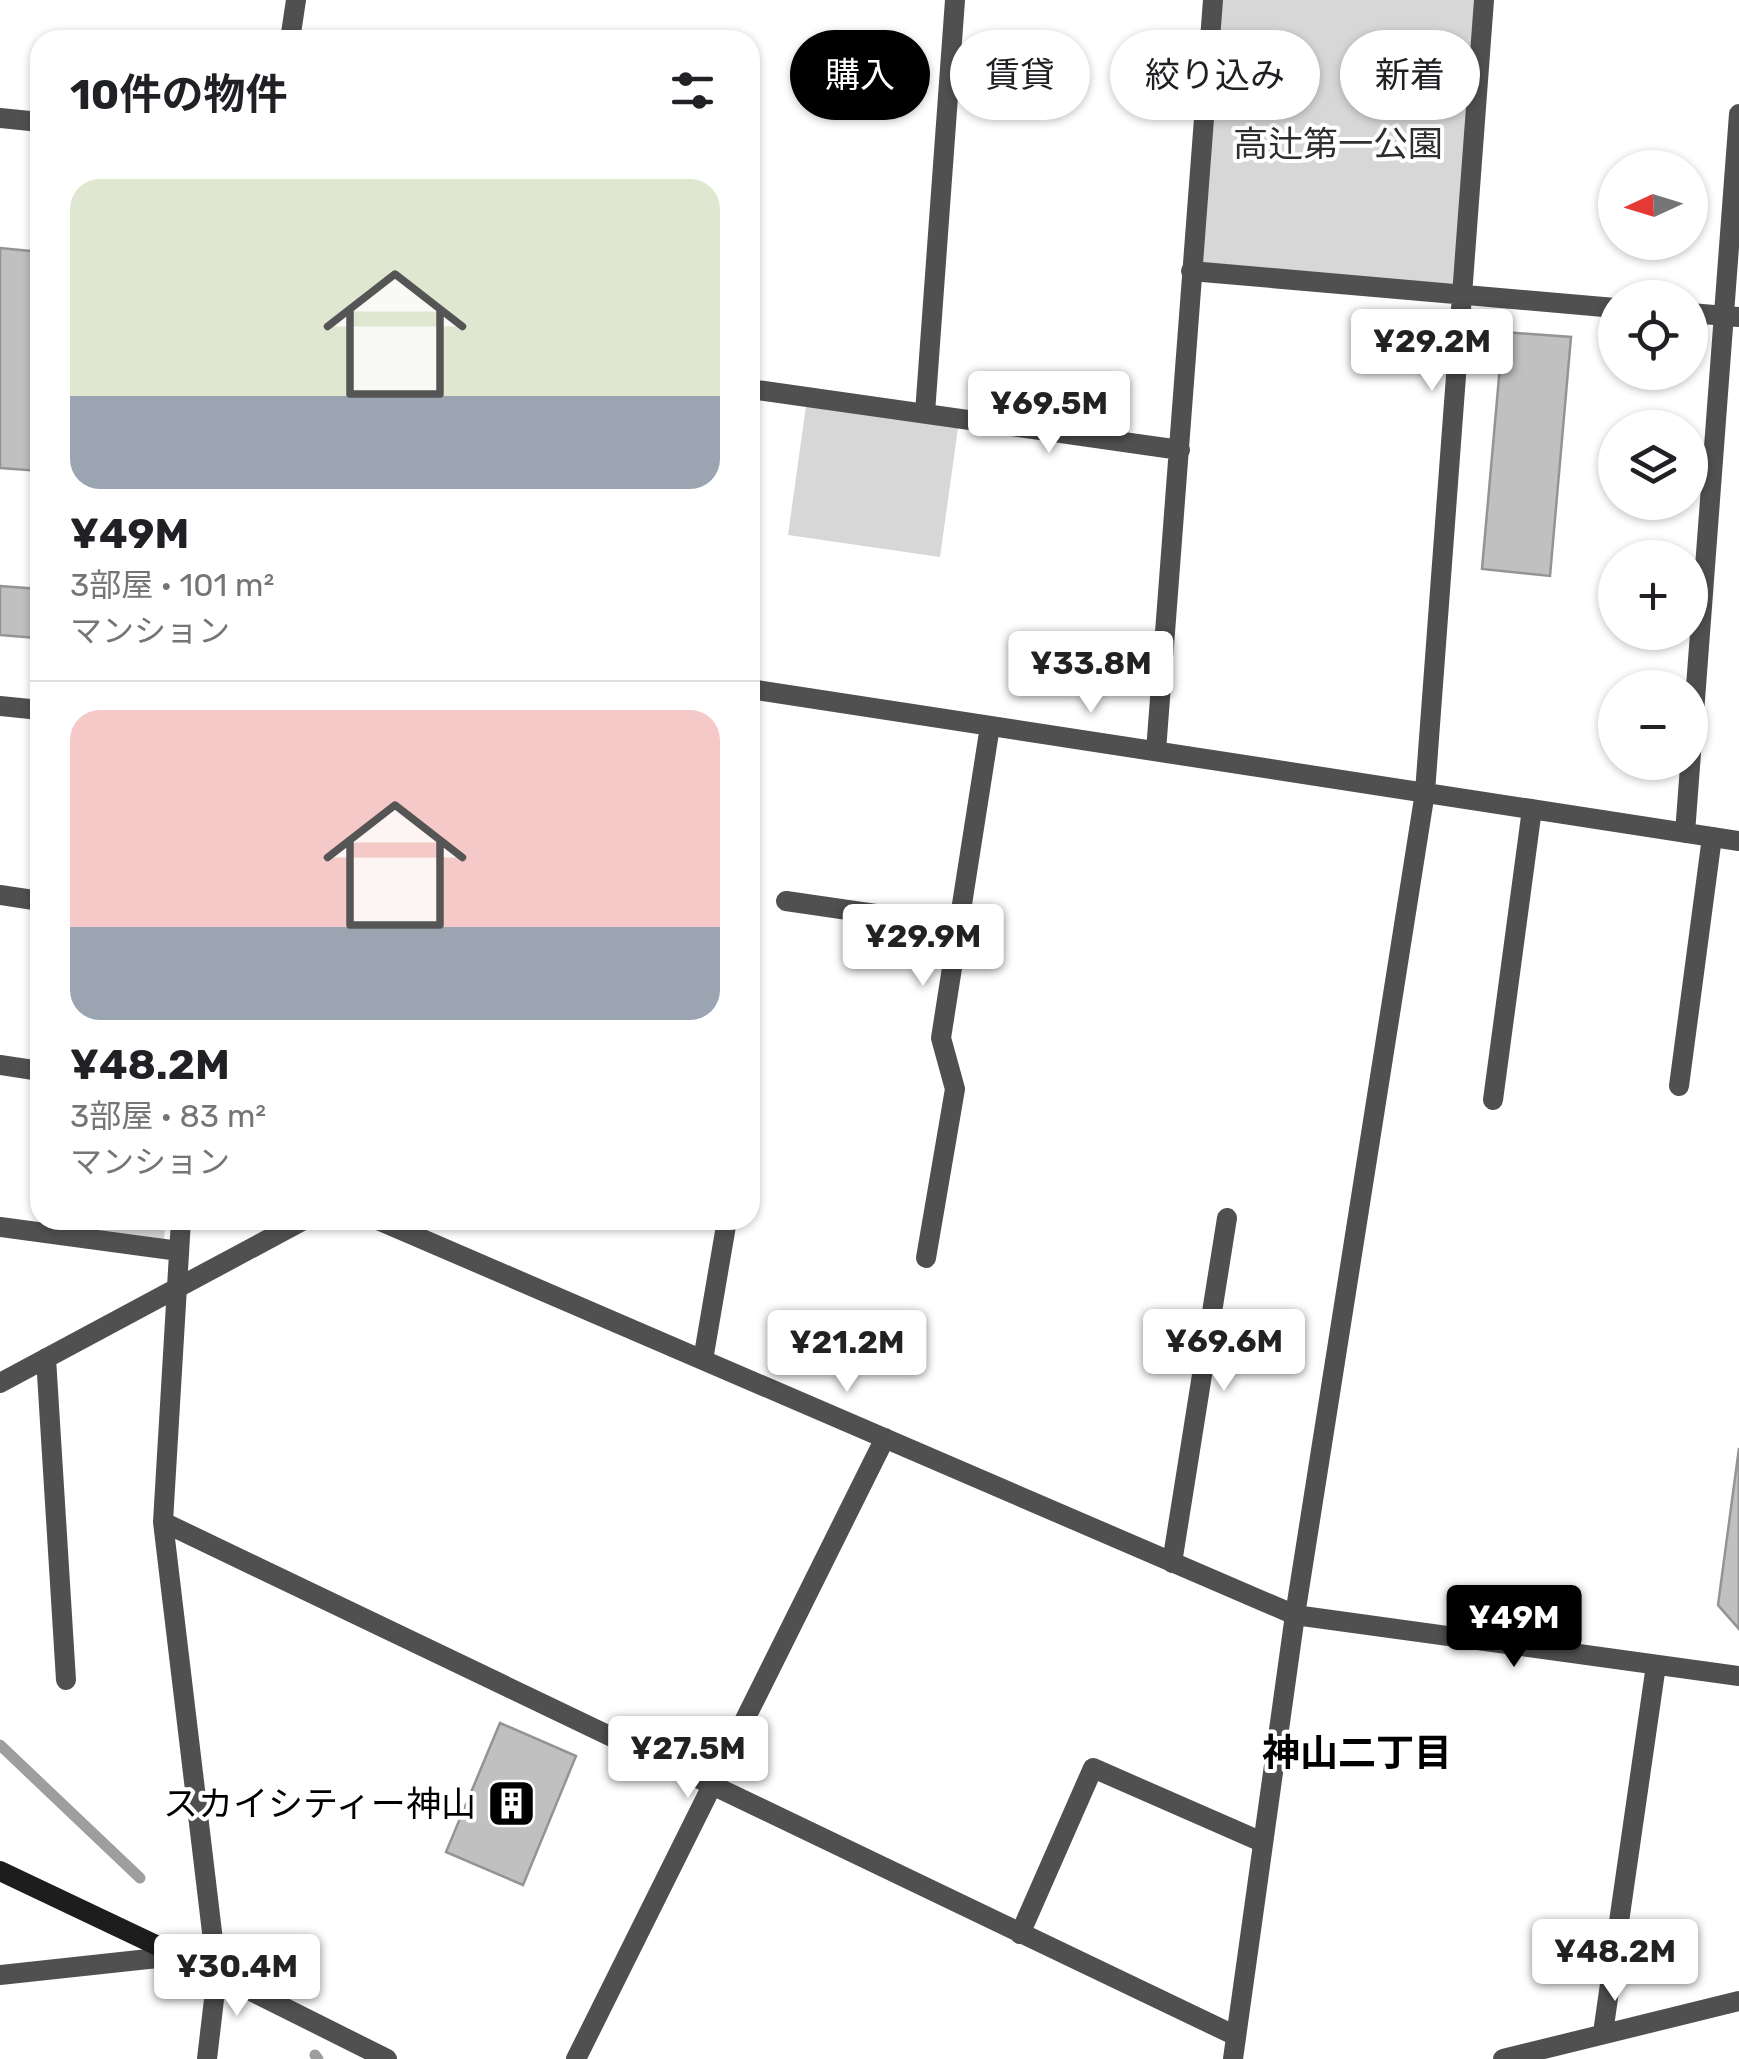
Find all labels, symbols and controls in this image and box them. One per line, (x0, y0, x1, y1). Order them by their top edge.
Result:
chip: 購入 (790, 30, 930, 120)
chip: 賃貸 (950, 30, 1090, 120)
chip: 絞り込み (1110, 30, 1320, 120)
chip: 新着 (1340, 30, 1480, 120)
icon: filters (665, 63, 720, 118)
text: 10件の物件 (70, 70, 287, 120)
park label: 高辻第一公園 (1233, 123, 1443, 165)
north arrow (1598, 150, 1708, 260)
map controls (1598, 150, 1708, 780)
icon: home (305, 244, 485, 424)
button: locate (1598, 280, 1708, 390)
pin: ¥29.2M (1351, 309, 1513, 394)
text: ¥29.2M (1373, 322, 1491, 360)
pin: ¥69.5M (968, 371, 1130, 456)
text: ¥69.5M (990, 384, 1108, 422)
button: layers (1598, 410, 1708, 520)
text: ¥49M (70, 509, 189, 559)
button: + (1598, 540, 1708, 650)
text: 3部屋 · 101 m² (70, 566, 274, 604)
text: マンション (70, 612, 230, 650)
pin: ¥33.8M (1010, 631, 1172, 716)
text: ¥33.8M (1030, 644, 1152, 682)
button: − (1598, 670, 1708, 780)
icon: home (305, 775, 485, 955)
pin: ¥29.9M (842, 904, 1004, 989)
text: ¥29.9M (865, 917, 981, 955)
text: ¥48.2M (70, 1040, 230, 1090)
text: 3部屋 · 83 m² (70, 1097, 266, 1135)
text: マンション (70, 1143, 230, 1181)
pin: ¥69.6M (1143, 1309, 1305, 1394)
pin: ¥21.2M (766, 1310, 928, 1395)
text: ¥69.6M (1165, 1322, 1283, 1360)
text: ¥21.2M (789, 1323, 905, 1361)
pin: ¥49M (1455, 1585, 1573, 1670)
text: ¥49M (1469, 1598, 1559, 1636)
pin: ¥27.5M (607, 1716, 769, 1801)
text: ¥27.5M (630, 1729, 746, 1767)
district label: 神山二丁目 (1262, 1730, 1452, 1776)
building icon: スカイシティー神山 (485, 1778, 537, 1830)
place label: スカイシティー神山 (163, 1783, 476, 1825)
pin: ¥48.2M (1534, 1919, 1696, 2004)
text: ¥48.2M (1554, 1932, 1676, 1970)
pin: ¥30.4M (156, 1934, 318, 2019)
text: ¥30.4M (176, 1947, 298, 1985)

